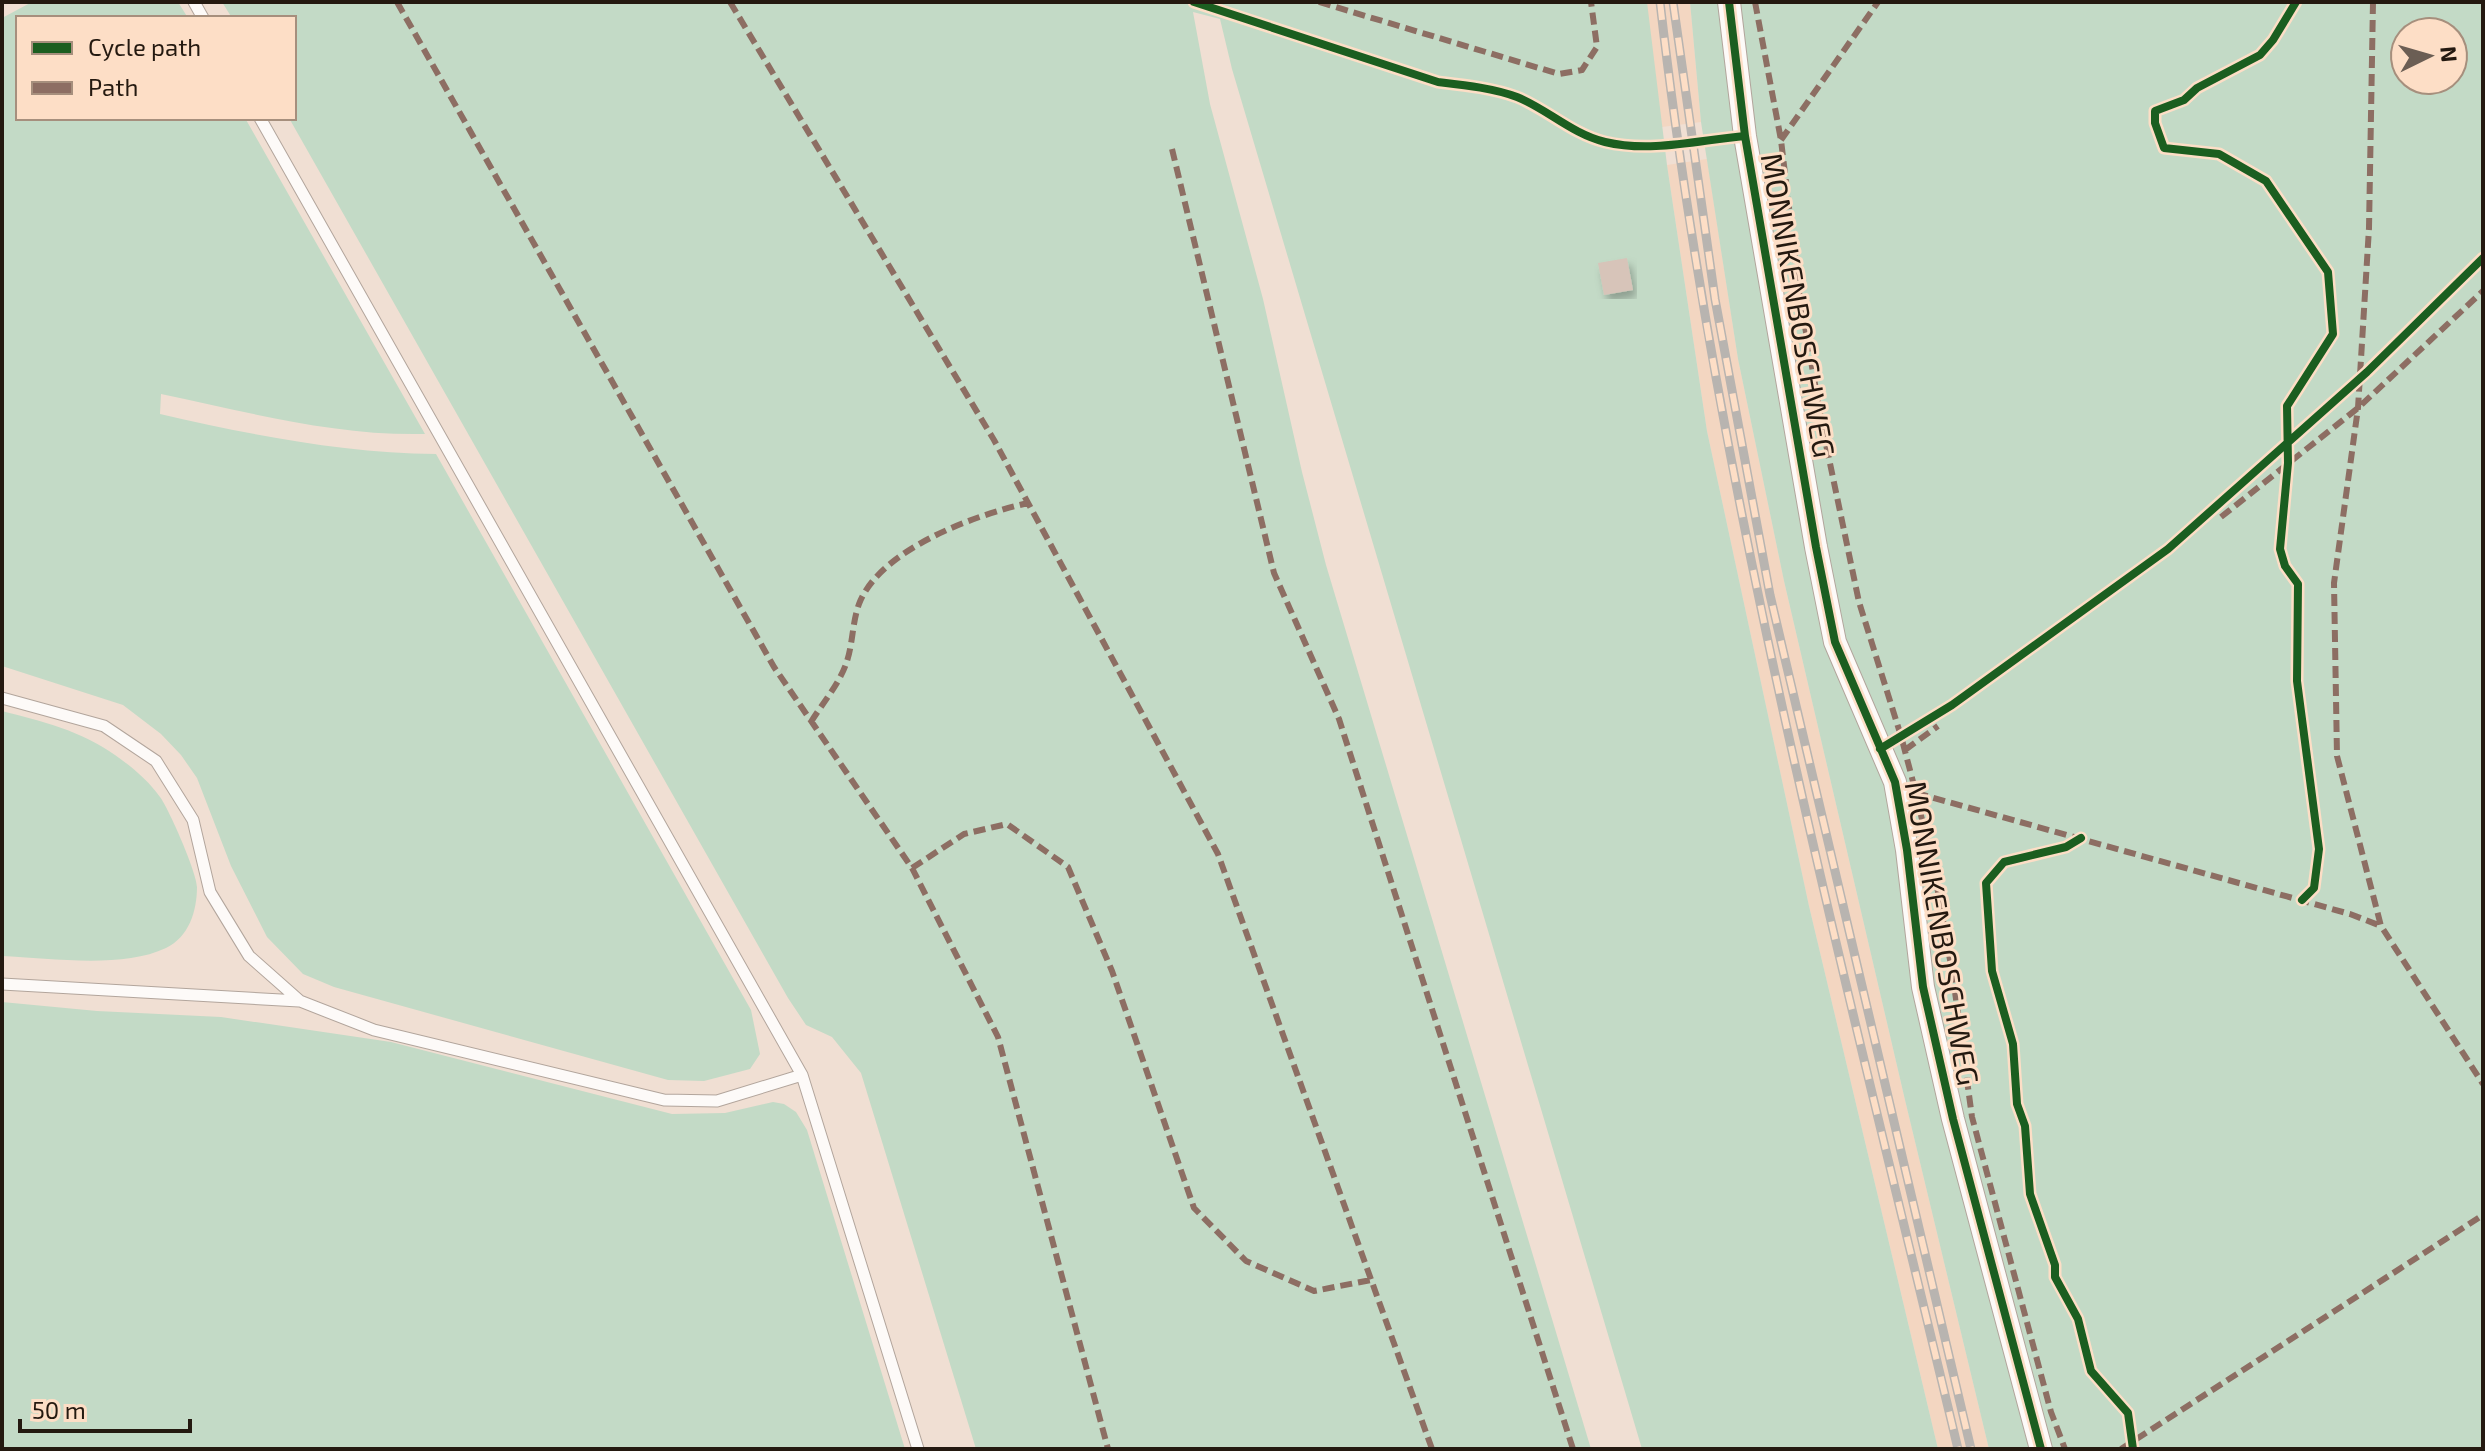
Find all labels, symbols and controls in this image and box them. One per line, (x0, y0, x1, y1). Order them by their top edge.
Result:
legend (16, 16, 296, 120)
north arrow (2389, 16, 2469, 96)
text: Cycle path (88, 32, 201, 61)
text: N (2436, 45, 2464, 63)
text: Path (88, 72, 138, 101)
street label: MONNIKENBOSCHWEG (1754, 150, 1844, 460)
street label: MONNIKENBOSCHWEG (1898, 778, 1988, 1088)
scale bar (20, 1383, 190, 1433)
text: 50 m (32, 1395, 86, 1424)

